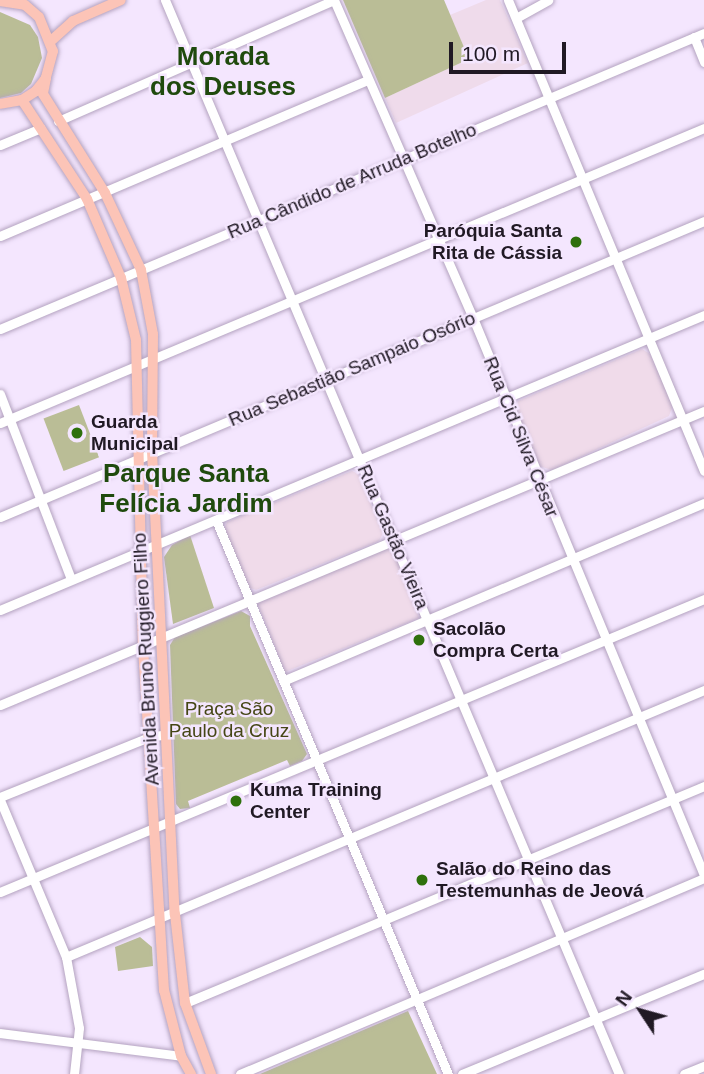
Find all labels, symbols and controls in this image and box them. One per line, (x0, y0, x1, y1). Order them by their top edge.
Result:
scale bar (452, 28, 569, 72)
district label: Morada dos Deuses (150, 41, 296, 102)
text: 100 m (462, 42, 520, 65)
street label: Rua Cândido de Arruda Botelho (224, 118, 480, 244)
place label: Paróquia Santa Rita de Cássia (424, 220, 562, 264)
marker: Paróquia Santa Rita de Cássia (568, 234, 584, 250)
street label: Rua Sebastião Sampaio Osório (225, 307, 479, 431)
street label: Rua Cid Silva César (478, 353, 564, 521)
place label: Guarda Municipal (91, 411, 179, 455)
marker: Guarda Municipal (69, 425, 85, 441)
district label: Parque Santa Felícia Jardim (99, 458, 273, 520)
street label: Rua Gastão Vieira (352, 461, 434, 613)
street label: Avenida Bruno Ruggiero Filho (128, 532, 164, 786)
place label: Sacolão Compra Certa (433, 618, 559, 662)
marker: Sacolão Compra Certa (411, 632, 427, 648)
park label: Praça São Paulo da Cruz (169, 698, 289, 742)
place label: Kuma Training Center (250, 779, 382, 823)
marker: Kuma Training Center (228, 793, 244, 809)
place label: Salão do Reino das Testemunhas de Jeová (436, 858, 644, 902)
marker: Salão do Reino das Testemunhas de Jeová (414, 872, 430, 888)
north arrow (606, 976, 676, 1046)
text: N (611, 987, 636, 1010)

